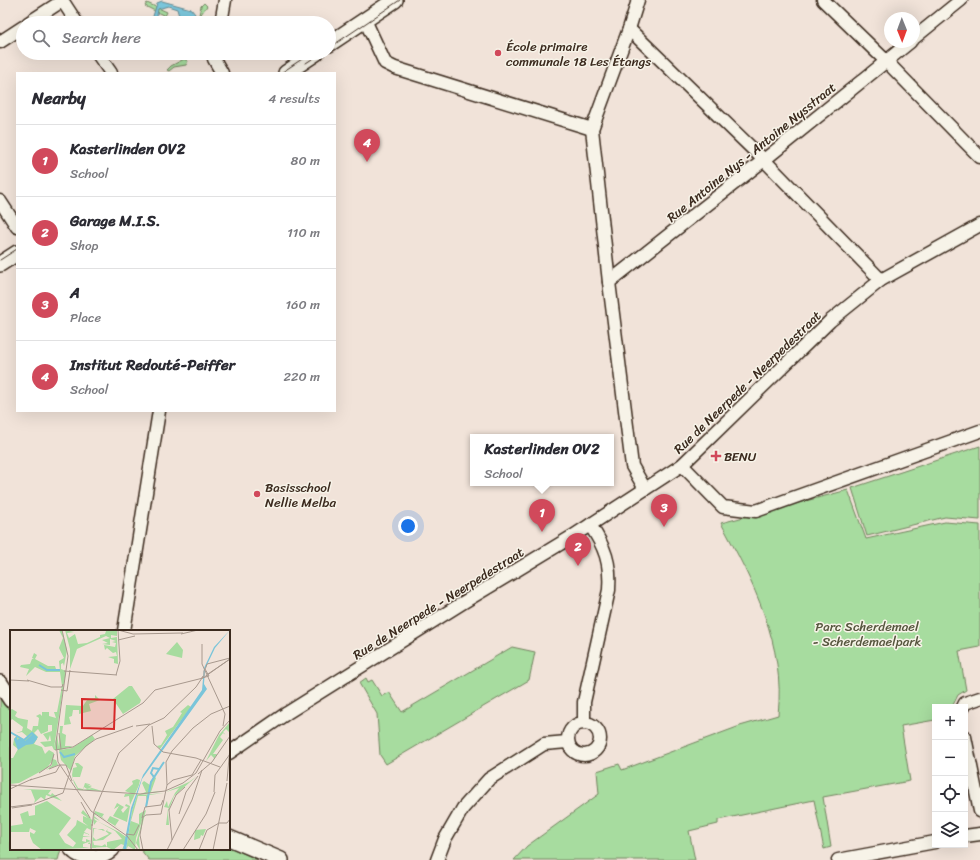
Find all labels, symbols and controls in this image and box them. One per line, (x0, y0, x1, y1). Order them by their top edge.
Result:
north arrow (884, 12, 920, 48)
search box (16, 16, 336, 60)
text: Search here (62, 25, 141, 51)
icon: search (30, 27, 52, 49)
place label: École primaire communale 18 Les Étangs (506, 35, 651, 73)
marker: École primaire communale 18 Les Étangs (493, 48, 503, 58)
street label: Rue Antoine Nys - Antoine Nysstraat (661, 76, 842, 228)
text: Nearby (32, 83, 86, 113)
text: 4 results (268, 87, 320, 110)
pin: 4 (354, 129, 380, 162)
text: Kasterlinden OV2 (70, 136, 185, 162)
text: 1 (42, 149, 48, 172)
text: 80 m (291, 149, 320, 172)
text: School (70, 162, 108, 185)
text: Garage M.I.S. (70, 208, 160, 234)
text: 2 (41, 221, 49, 244)
text: 110 m (287, 221, 320, 244)
text: Shop (70, 234, 98, 257)
text: A (70, 280, 80, 306)
text: 3 (41, 293, 49, 316)
text: 160 m (285, 293, 320, 316)
street label: Rue de Neerpede - Neerpedestraat (668, 305, 827, 460)
text: Place (70, 306, 101, 329)
text: Institut Redouté-Peiffer (70, 352, 235, 378)
text: 4 (41, 365, 49, 388)
text: 220 m (283, 365, 320, 388)
text: School (70, 378, 108, 401)
popup (470, 434, 614, 486)
text: Kasterlinden OV2 (484, 436, 600, 462)
place label: BENU (724, 445, 757, 468)
marker: BENU (711, 451, 721, 461)
text: School (484, 462, 523, 485)
place label: Basisschool Nellie Melba (265, 476, 336, 514)
marker: Basisschool Nellie Melba (252, 489, 262, 499)
pin: 3 (651, 494, 677, 527)
pin: 1 (529, 499, 555, 532)
your location (398, 516, 418, 536)
pin: 2 (565, 533, 591, 566)
street label: Rue de Neerpede - Neerpedestraat (348, 541, 529, 666)
park label: Parc Scherdemael - Scherdemaelpark (813, 615, 922, 653)
inset map (10, 630, 230, 850)
map controls (932, 704, 968, 848)
button: + (932, 704, 968, 740)
button: − (932, 740, 968, 776)
button: locate (932, 776, 968, 812)
button: layers (932, 812, 968, 848)

